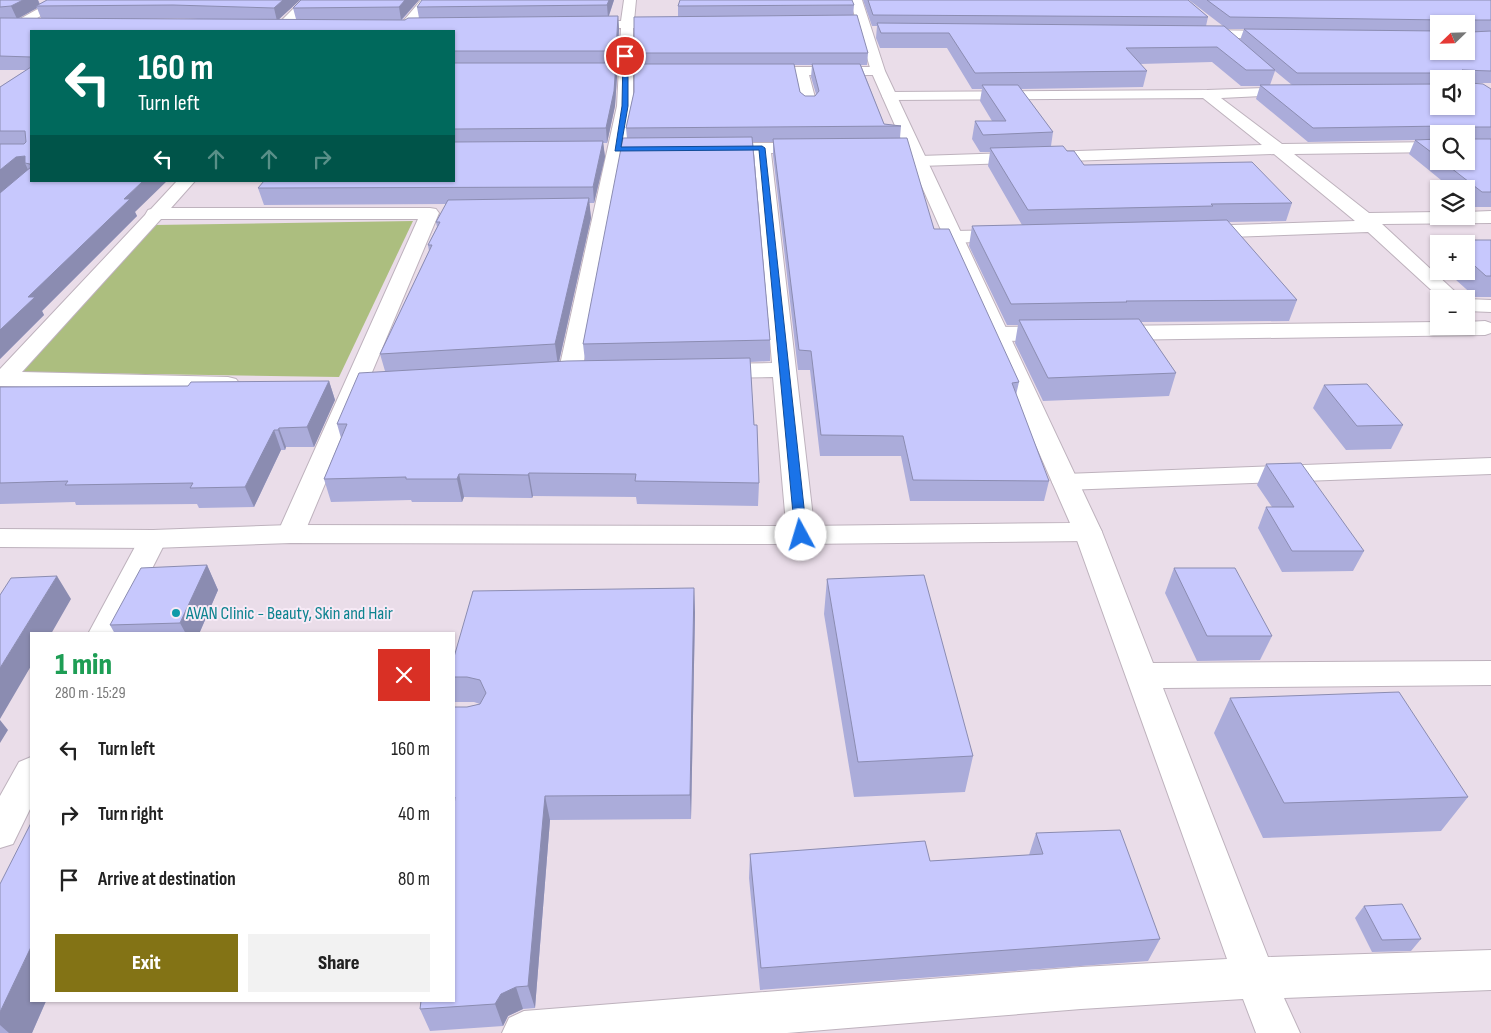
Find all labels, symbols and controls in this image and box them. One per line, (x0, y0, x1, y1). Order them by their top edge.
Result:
north arrow (1430, 15, 1475, 60)
map controls (1430, 15, 1475, 335)
pin (604, 35, 646, 77)
icon: arrive (611, 42, 639, 70)
text: 160 m (138, 47, 214, 90)
icon: left (55, 50, 120, 115)
button: sound (1430, 70, 1475, 115)
text: Turn left (138, 90, 200, 117)
button: search (1430, 125, 1475, 170)
icon: left (149, 145, 177, 173)
icon: ahead (202, 145, 230, 173)
icon: ahead (255, 145, 283, 173)
icon: right (308, 145, 336, 173)
button: layers (1430, 180, 1475, 225)
button: + (1430, 235, 1475, 280)
button: − (1430, 290, 1475, 335)
position arrow (774, 508, 826, 560)
place label: AVAN Clinic - Beauty, Skin and Hair (185, 603, 393, 624)
marker: AVAN Clinic - Beauty, Skin and Hair (170, 607, 182, 619)
text: 1 min (55, 647, 112, 683)
button: close (378, 649, 430, 701)
text: 280 m · 15:29 (55, 684, 126, 703)
icon: left (55, 736, 83, 764)
text: Turn left (98, 738, 155, 761)
text: 160 m (391, 738, 430, 761)
icon: right (55, 801, 83, 829)
text: Turn right (98, 803, 163, 826)
text: 40 m (398, 803, 430, 826)
icon: arrive (55, 866, 83, 894)
text: Arrive at destination (98, 868, 236, 891)
text: 80 m (398, 868, 430, 891)
button: Exit (55, 934, 238, 992)
button: Share (248, 934, 430, 992)

